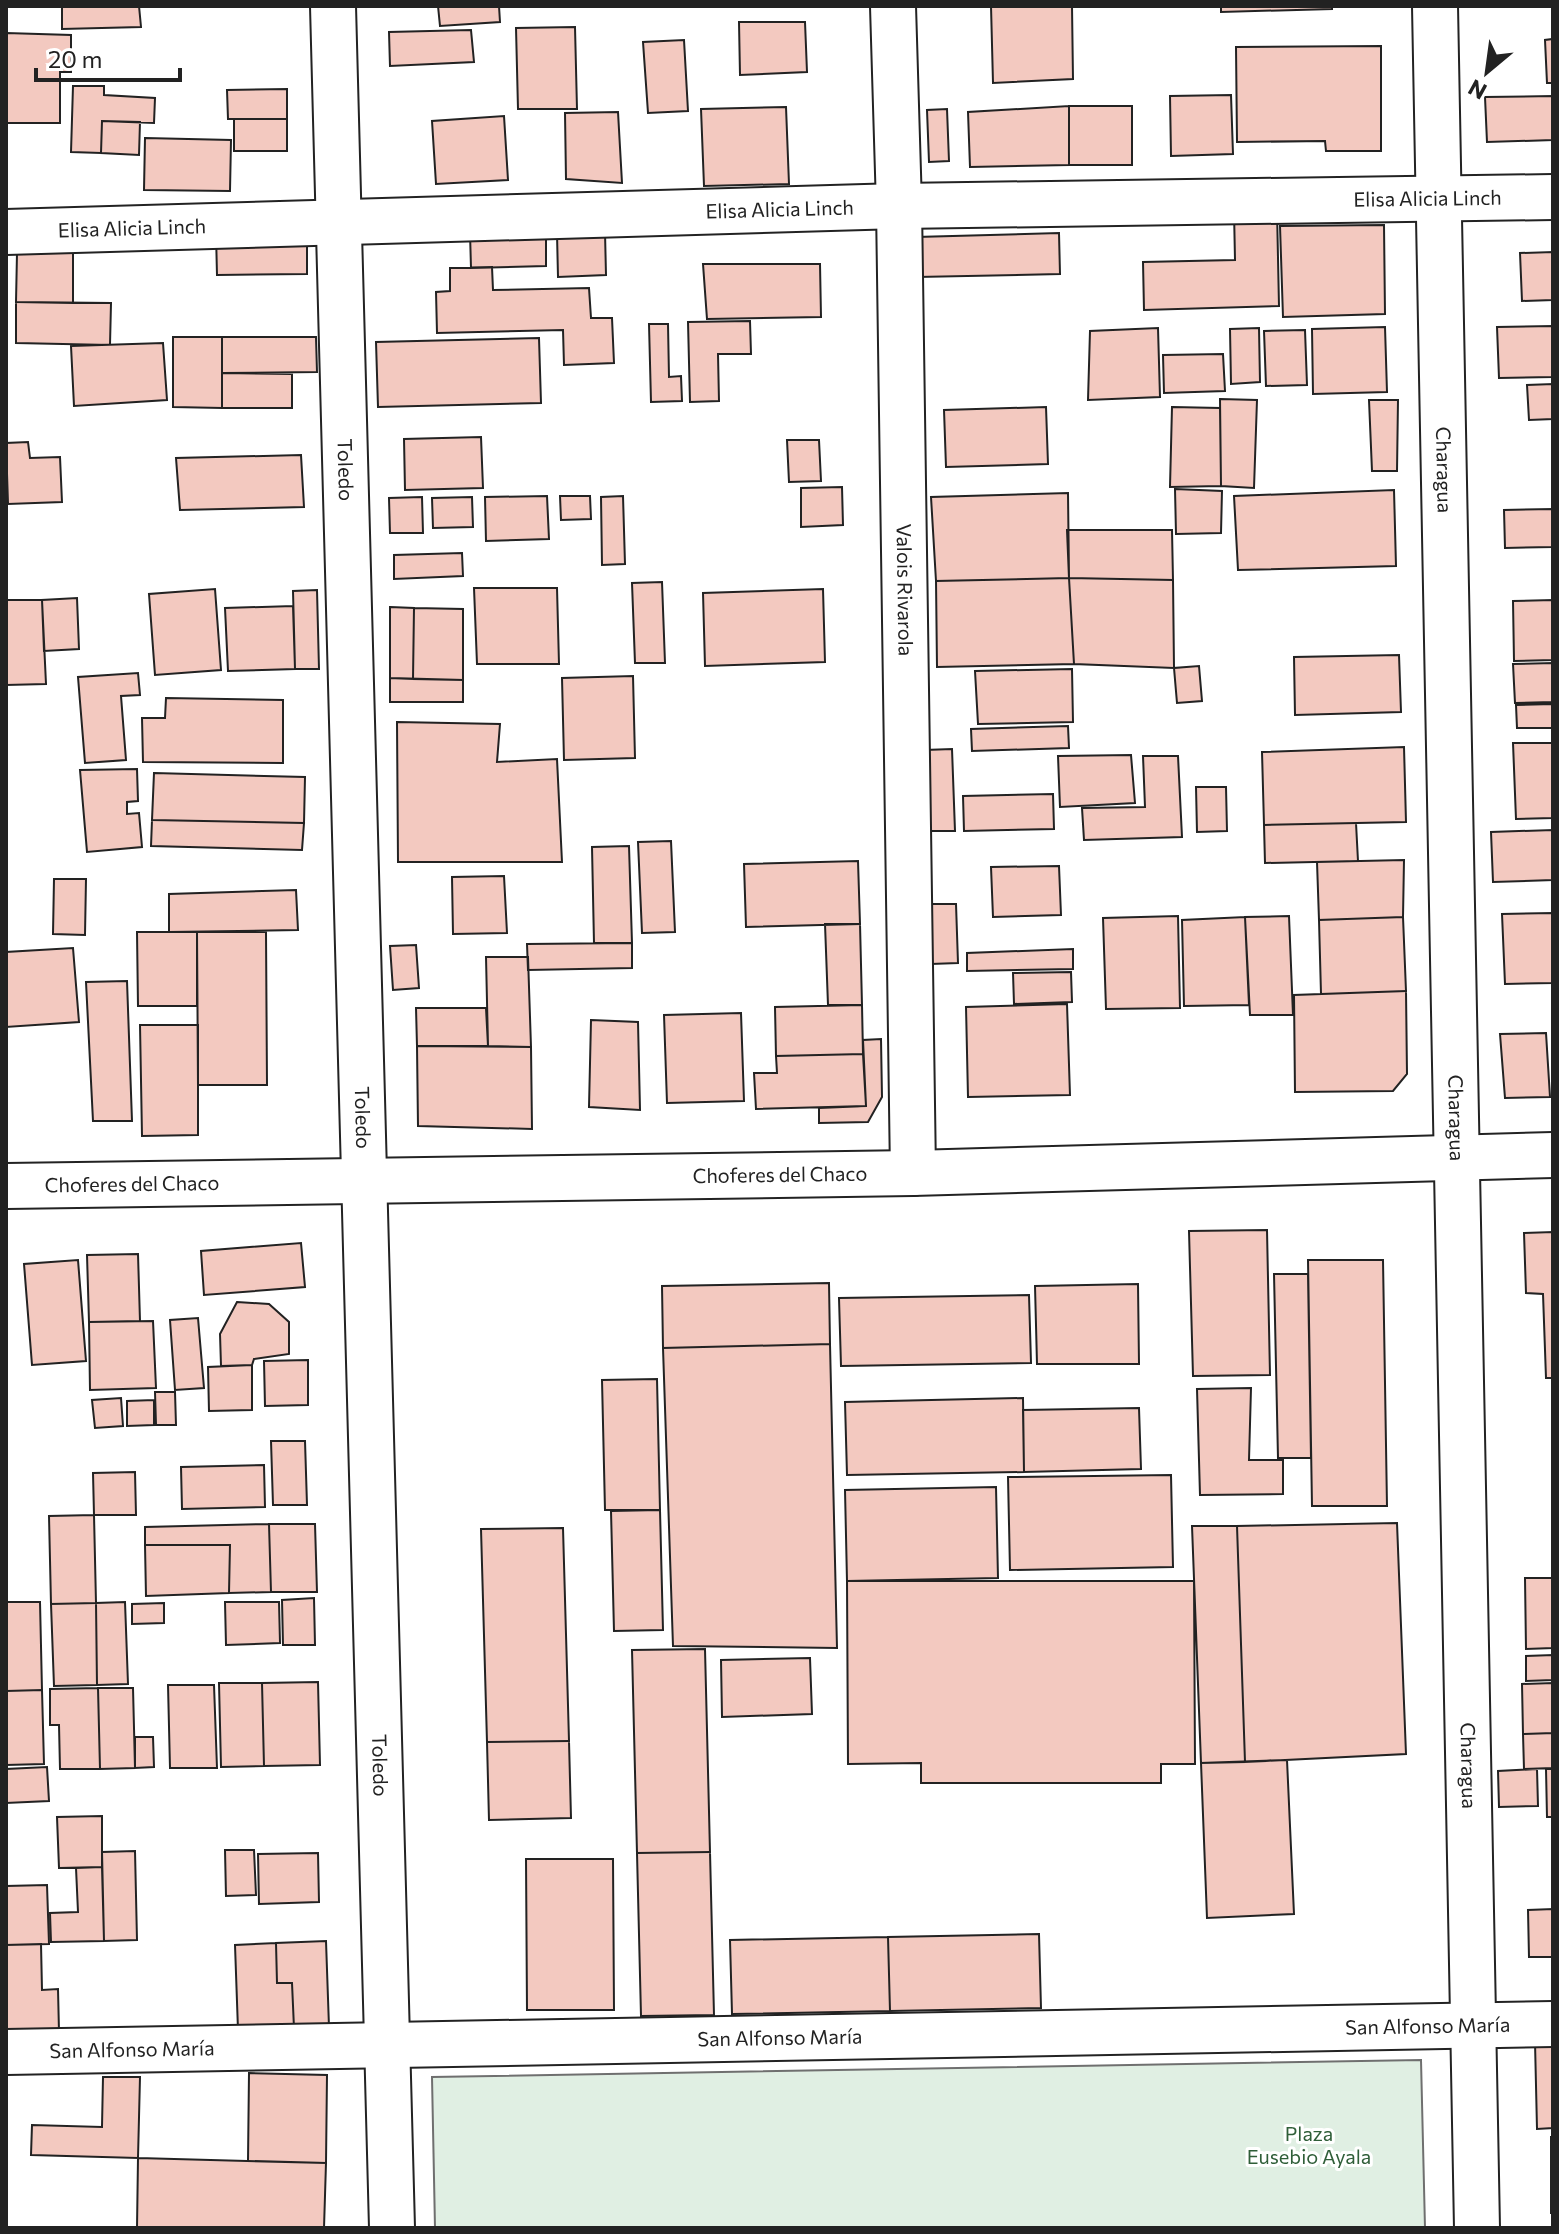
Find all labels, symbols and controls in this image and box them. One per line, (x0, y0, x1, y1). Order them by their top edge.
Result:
scale bar (36, 32, 180, 82)
north arrow (1447, 32, 1527, 112)
text: 20 m (48, 44, 102, 73)
text: N (1463, 74, 1491, 106)
street label: Elisa Alicia Linch (1353, 185, 1502, 211)
street label: Elisa Alicia Linch (705, 194, 854, 223)
street label: Elisa Alicia Linch (57, 213, 206, 241)
street label: Charagua (1432, 426, 1458, 513)
street label: Toledo (333, 438, 359, 501)
street label: Valois Rivarola (893, 523, 919, 656)
street label: Charagua (1444, 1074, 1470, 1161)
street label: Toledo (351, 1086, 376, 1149)
street label: Choferes del Chaco (692, 1161, 867, 1187)
street label: Choferes del Chaco (44, 1170, 219, 1196)
street label: Charagua (1456, 1722, 1482, 1809)
street label: Toledo (368, 1734, 394, 1797)
street label: San Alfonso María (1345, 2012, 1511, 2039)
street label: San Alfonso María (697, 2024, 863, 2050)
street label: San Alfonso María (49, 2035, 215, 2062)
park label: Plaza Eusebio Ayala (1247, 2121, 1371, 2168)

